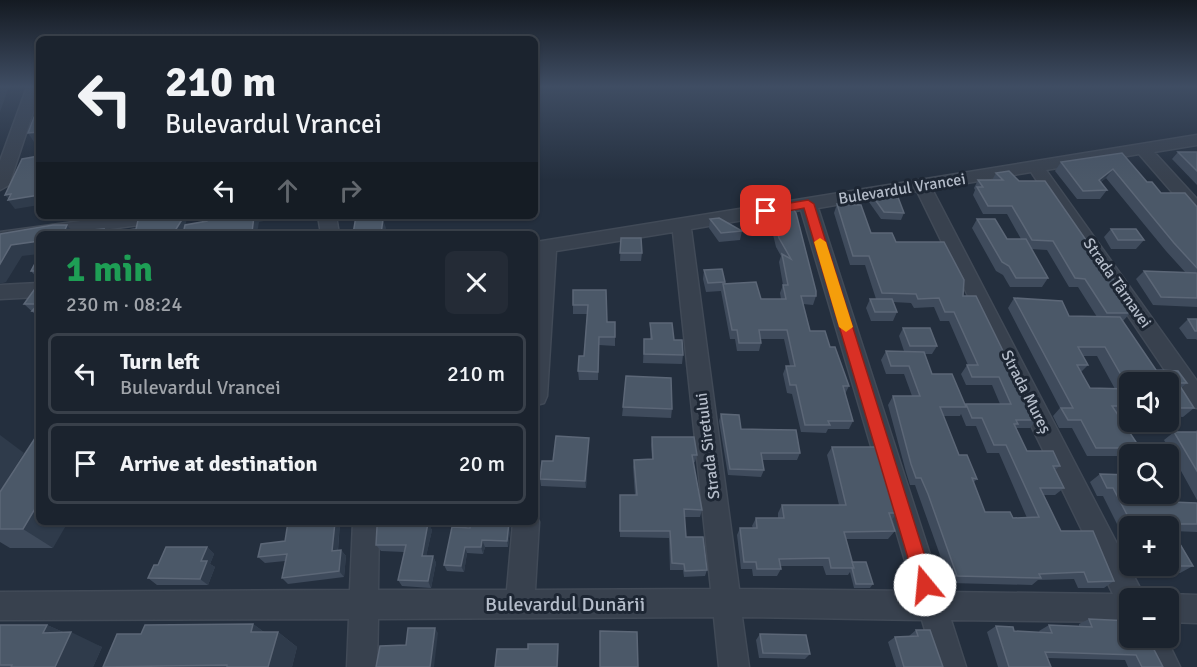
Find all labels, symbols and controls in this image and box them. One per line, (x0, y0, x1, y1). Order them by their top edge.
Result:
text: 210 m (165, 57, 276, 108)
icon: left (66, 60, 144, 138)
text: Bulevardul Vrancei (165, 108, 382, 141)
street label: Bulevardul Vrancei (837, 169, 967, 209)
icon: left (208, 174, 241, 207)
icon: ahead (271, 174, 304, 207)
icon: right (334, 174, 367, 207)
pin (740, 185, 791, 236)
icon: arrive (749, 194, 782, 227)
street label: Strada Târnavei (1079, 234, 1155, 332)
text: 1 min (66, 247, 153, 292)
button: close (445, 251, 508, 314)
text: 230 m · 08:24 (66, 292, 182, 317)
street label: Strada Mureș (997, 347, 1055, 437)
text: Turn left (120, 348, 200, 375)
icon: left (69, 357, 102, 390)
text: 210 m (447, 360, 505, 387)
map controls (1119, 372, 1179, 648)
button: sound (1119, 372, 1179, 432)
text: Bulevardul Vrancei (120, 375, 281, 400)
street label: Strada Siretului (692, 392, 724, 500)
button: search (1119, 444, 1179, 504)
icon: arrive (69, 447, 102, 480)
text: Arrive at destination (120, 450, 317, 477)
text: 20 m (459, 450, 505, 477)
button: + (1119, 516, 1179, 576)
position arrow (893, 553, 957, 617)
button: − (1119, 588, 1179, 648)
street label: Bulevardul Dunării (485, 592, 645, 617)

